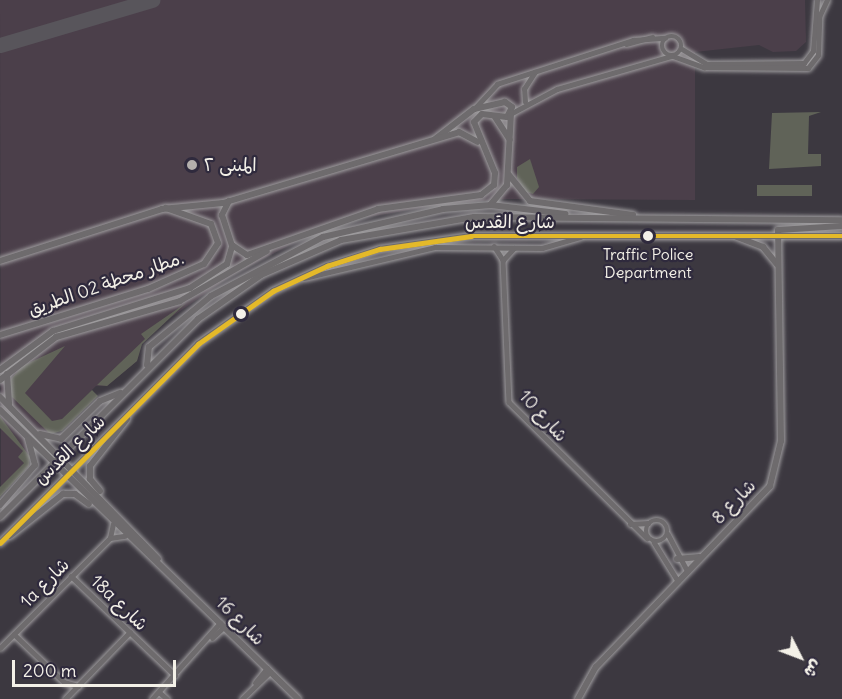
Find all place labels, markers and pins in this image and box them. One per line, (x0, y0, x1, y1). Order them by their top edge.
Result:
place label: المبنى ٢ (204, 154, 257, 176)
marker: المبنى ٢ (185, 158, 199, 172)
marker: Traffic Police Department (642, 230, 654, 242)
place label: Traffic Police Department (603, 244, 693, 282)
unlabelled marker (235, 308, 247, 320)

